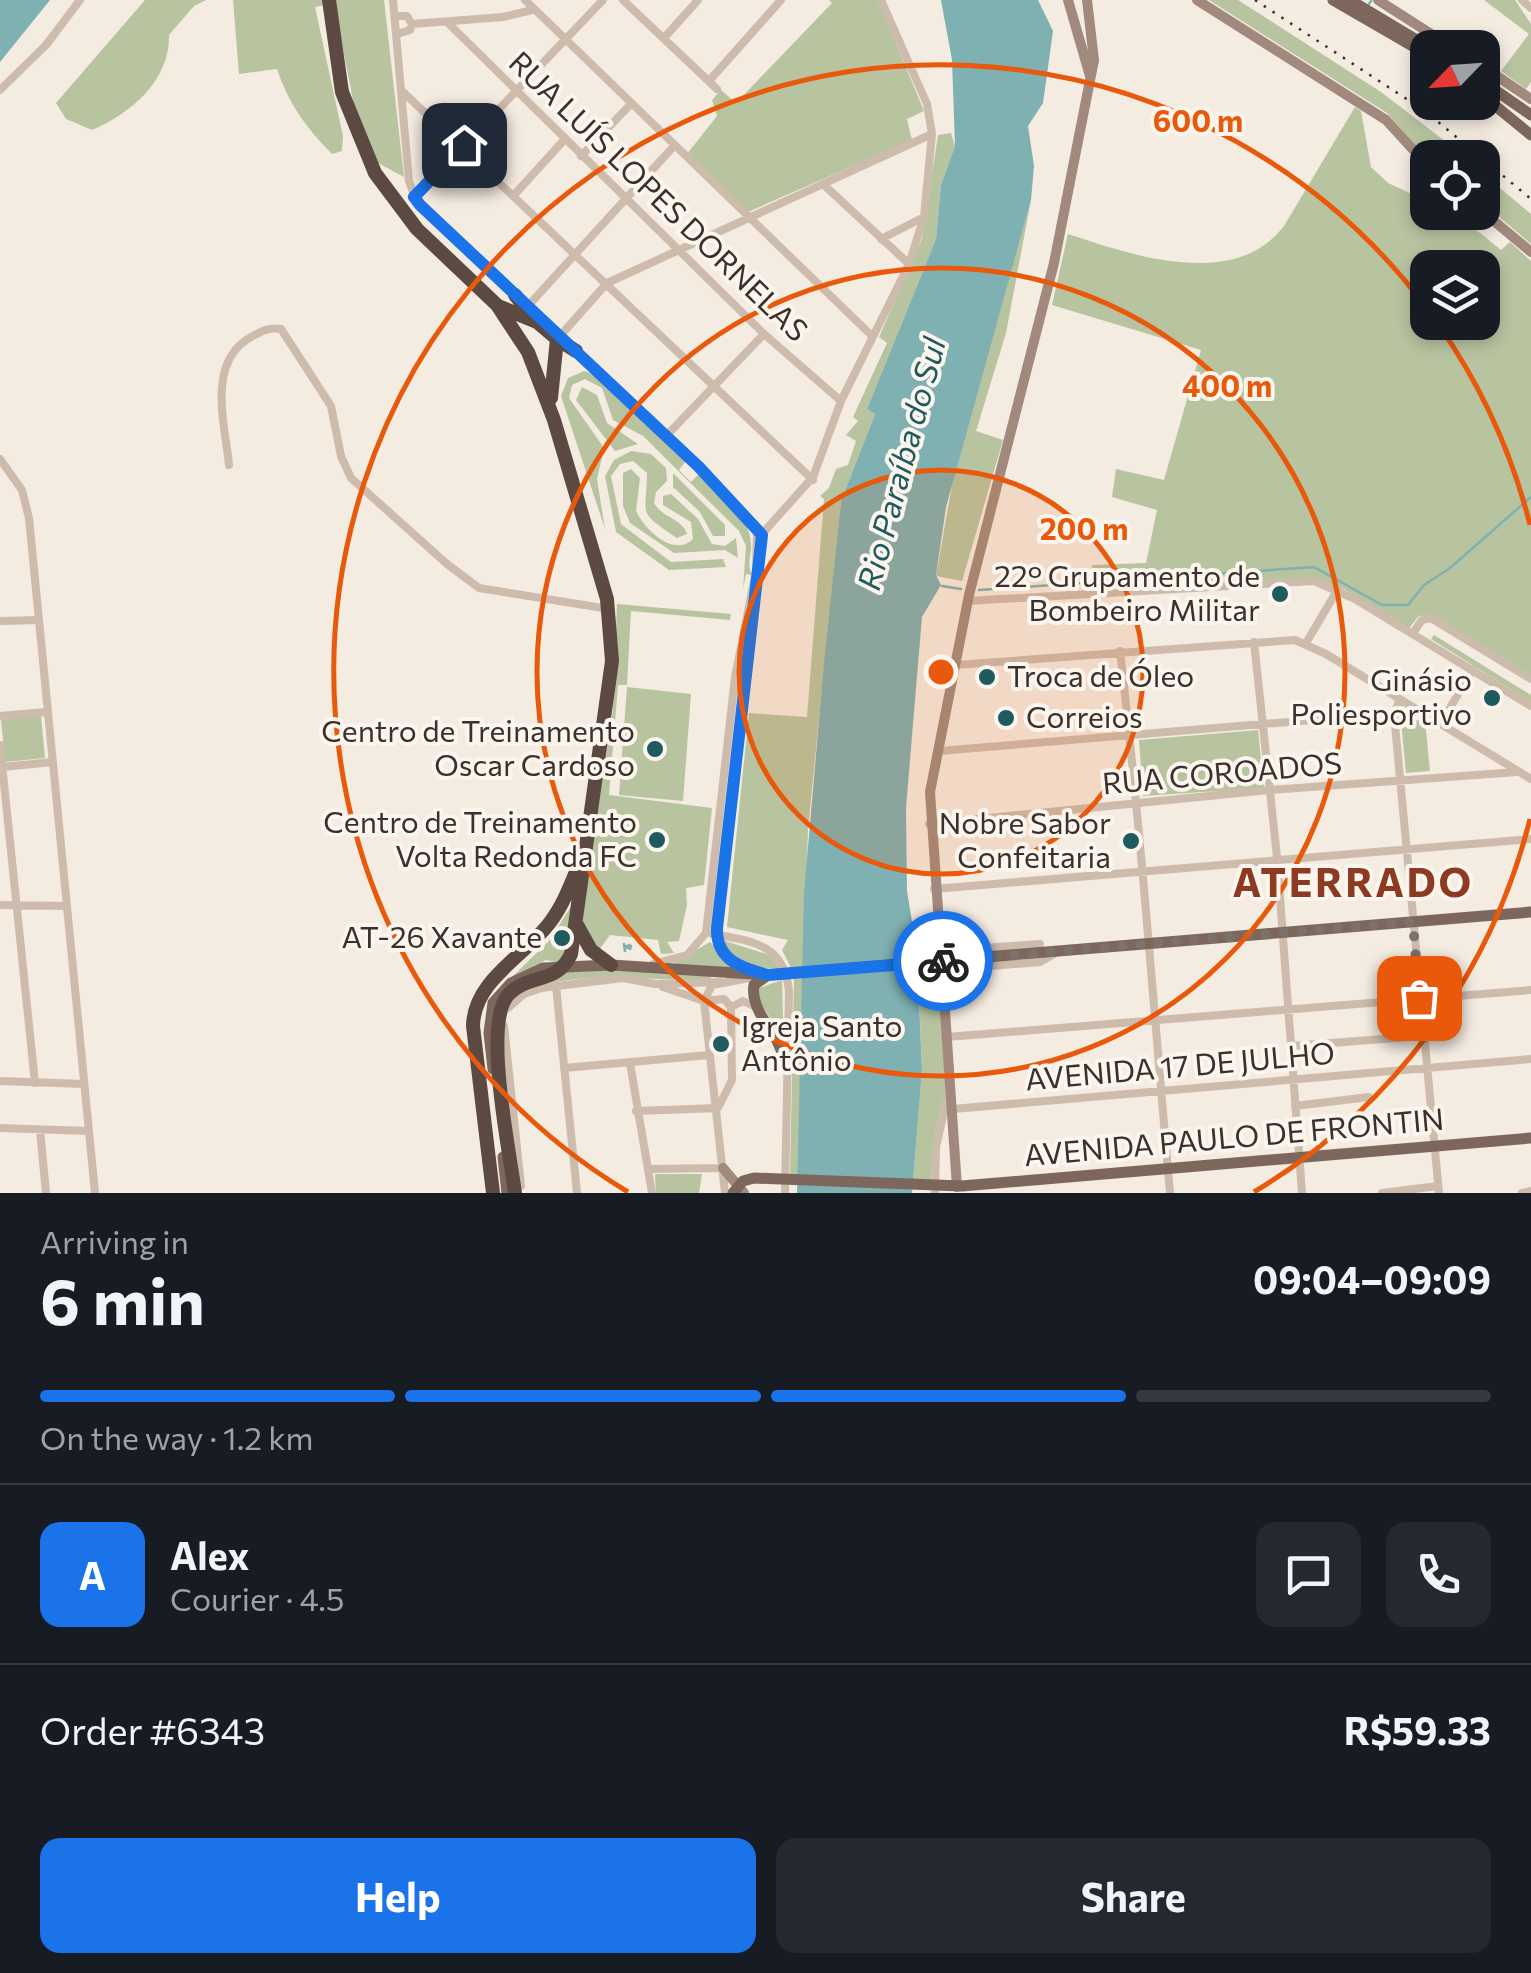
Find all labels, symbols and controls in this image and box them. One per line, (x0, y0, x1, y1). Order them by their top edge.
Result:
north arrow (1410, 30, 1500, 120)
map controls (1410, 30, 1500, 340)
street label: RUA LUÍS LOPES DORNELAS (503, 43, 817, 348)
text: 600 m (1153, 101, 1243, 138)
pin (422, 103, 507, 188)
icon: home (437, 118, 492, 173)
button: locate (1410, 140, 1500, 230)
button: layers (1410, 250, 1500, 340)
water label: Rio Paraíba do Sul (847, 332, 953, 594)
text: 400 m (1182, 366, 1272, 403)
text: 200 m (1040, 509, 1128, 546)
place label: 22° Grupamento de Bombeiro Militar (994, 556, 1260, 627)
marker: 22° Grupamento de Bombeiro Militar (1269, 583, 1291, 605)
centre of rings (923, 654, 959, 690)
place label: Troca de Óleo (1007, 656, 1194, 693)
place label: Ginásio Poliesportivo (1291, 660, 1472, 731)
marker: Troca de Óleo (976, 666, 998, 688)
marker: Ginásio Poliesportivo (1481, 687, 1503, 709)
place label: Correios (1026, 697, 1143, 734)
marker: Correios (995, 707, 1017, 729)
place label: Centro de Treinamento Oscar Cardoso (321, 711, 635, 782)
marker: Centro de Treinamento Oscar Cardoso (644, 738, 666, 760)
street label: RUA COROADOS (1101, 743, 1343, 800)
place label: Centro de Treinamento Volta Redonda FC (323, 802, 637, 873)
place label: Nobre Sabor Confeitaria (939, 803, 1111, 874)
marker: Centro de Treinamento Volta Redonda FC (646, 829, 668, 851)
marker: Nobre Sabor Confeitaria (1120, 830, 1142, 852)
district label: ATERRADO (1232, 856, 1474, 905)
courier (893, 911, 993, 1011)
place label: AT-26 Xavante (342, 917, 542, 954)
marker: AT-26 Xavante (551, 927, 573, 949)
icon: bike (916, 934, 971, 989)
pin (1377, 956, 1462, 1041)
icon: bag (1392, 971, 1447, 1026)
place label: Igreja Santo Antônio (741, 1006, 903, 1077)
marker: Igreja Santo Antônio (710, 1033, 732, 1055)
street label: AVENIDA 17 DE JULHO (1024, 1033, 1336, 1096)
street label: AVENIDA PAULO DE FRONTIN (1022, 1099, 1445, 1172)
text: Arriving in (40, 1221, 189, 1261)
text: 09:04–09:09 (1253, 1255, 1491, 1302)
text: 6 min (40, 1259, 205, 1338)
text: On the way · 1.2 km (40, 1417, 313, 1457)
button: chat (1256, 1522, 1361, 1627)
button: phone (1386, 1522, 1491, 1627)
text: Alex (170, 1531, 249, 1578)
text: A (79, 1551, 106, 1598)
text: Courier · 4.5 (170, 1578, 344, 1618)
text: Order #6343 (40, 1706, 265, 1753)
text: R$59.33 (1344, 1706, 1491, 1753)
button: Help (40, 1838, 756, 1953)
button: Share (776, 1838, 1491, 1953)

